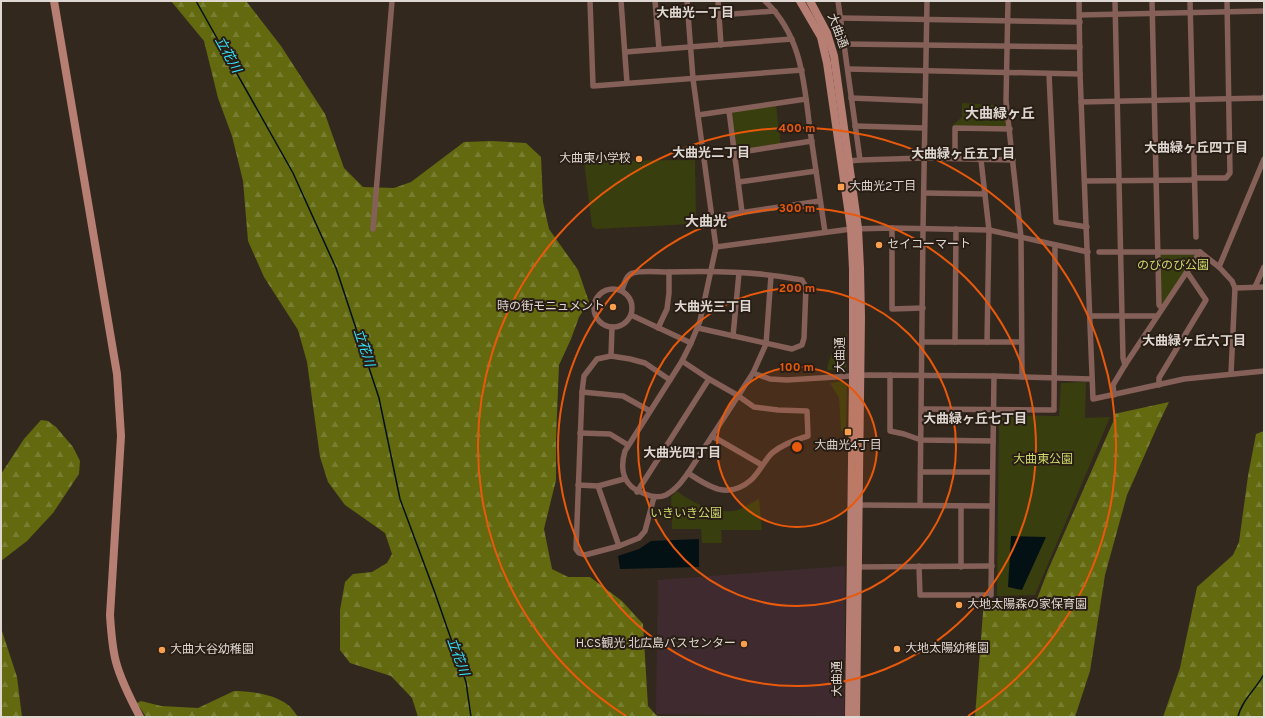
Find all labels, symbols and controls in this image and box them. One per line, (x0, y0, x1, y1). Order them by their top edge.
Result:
district label: 大曲光一丁目 (656, 6, 734, 22)
street label: 大曲通 (823, 11, 851, 51)
water label: 立花川 (211, 34, 244, 78)
district label: 大曲緑ヶ丘 (965, 106, 1035, 123)
text: 400 m (778, 121, 816, 137)
district label: 大曲緑ヶ丘四丁目 (1144, 140, 1248, 157)
district label: 大曲光二丁目 (672, 146, 750, 162)
district label: 大曲緑ヶ丘五丁目 (911, 146, 1015, 163)
place label: 大曲東小学校 (559, 151, 631, 167)
marker: 大曲東小学校 (634, 154, 644, 164)
place label: 大曲光2丁目 (849, 179, 916, 195)
marker: 大曲光2丁目 (836, 182, 846, 192)
text: 300 m (779, 201, 815, 217)
district label: 大曲光 (685, 214, 727, 231)
place label: セイコーマート (887, 237, 971, 253)
marker: セイコーマート (874, 240, 884, 250)
park label: のびのび公園 (1137, 258, 1209, 274)
text: 200 m (779, 281, 815, 297)
place label: 時の街モニュメント (497, 299, 605, 315)
district label: 大曲光三丁目 (674, 300, 752, 316)
marker: 時の街モニュメント (608, 302, 618, 312)
water label: 立花川 (349, 327, 377, 371)
district label: 大曲緑ヶ丘六丁目 (1142, 333, 1246, 350)
street label: 大曲通 (833, 337, 849, 373)
text: 100 m (780, 360, 814, 376)
district label: 大曲緑ヶ丘七丁目 (923, 411, 1027, 428)
marker: 大曲光4丁目 (843, 427, 853, 437)
place label: 大曲光4丁目 (814, 438, 882, 454)
centre of rings (790, 440, 804, 454)
district label: 大曲光四丁目 (643, 446, 721, 462)
park label: 大曲東公園 (1013, 452, 1073, 468)
park label: いきいき公園 (650, 506, 722, 522)
place label: 大地太陽森の家保育園 (967, 597, 1087, 613)
marker: 大地太陽森の家保育園 (954, 600, 964, 610)
water label: 立花川 (443, 636, 472, 680)
place label: H.CS観光 北広島バスセンター (576, 636, 736, 652)
marker: H.CS観光 北広島バスセンター (739, 639, 749, 649)
place label: 大地太陽幼稚園 (905, 641, 989, 657)
place label: 大曲大谷幼稚園 (170, 642, 254, 658)
marker: 大地太陽幼稚園 (892, 644, 902, 654)
marker: 大曲大谷幼稚園 (157, 645, 167, 655)
street label: 大曲通 (830, 661, 846, 697)

